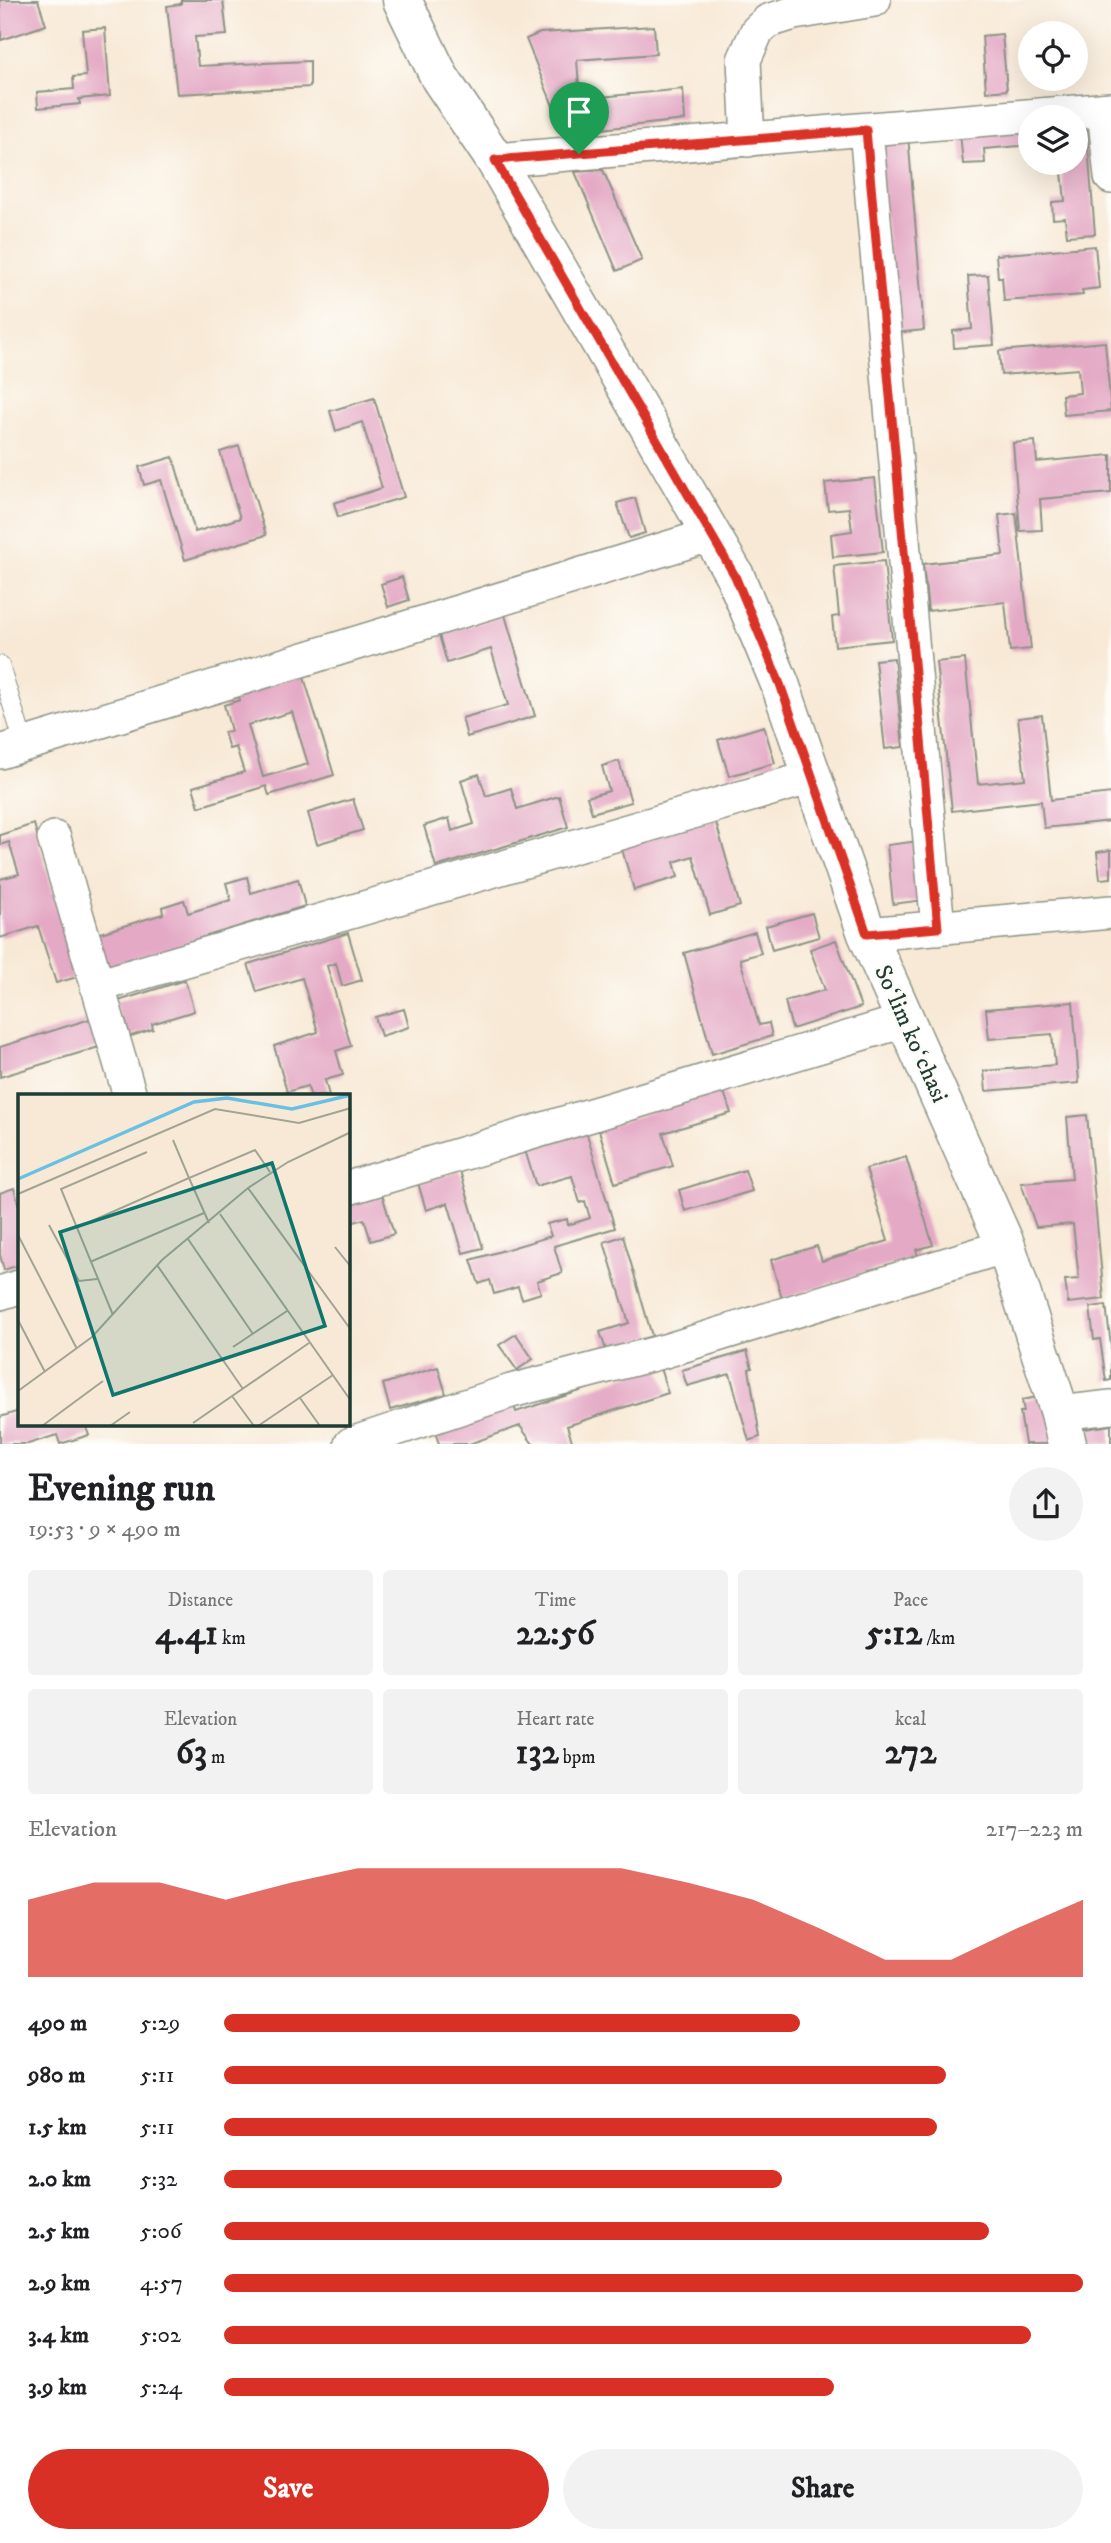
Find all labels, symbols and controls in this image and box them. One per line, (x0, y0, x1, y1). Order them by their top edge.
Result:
map controls (1018, 21, 1088, 175)
button: locate (1018, 21, 1088, 91)
pin (549, 82, 609, 154)
icon: arrive (560, 93, 598, 131)
button: layers (1018, 105, 1088, 175)
street label: Soʻlim koʻchasi (867, 961, 955, 1107)
inset map (18, 1094, 350, 1426)
text: Evening run (28, 1465, 215, 1513)
button: share (1009, 1467, 1083, 1541)
text: 19:53 · 9 × 490 m (28, 1515, 181, 1544)
text: Distance (168, 1589, 233, 1612)
text: Time (535, 1589, 576, 1612)
text: Pace (893, 1589, 928, 1612)
text: 4.41 (155, 1612, 218, 1656)
text: 22:56 (516, 1612, 595, 1656)
text: 5:12 (866, 1612, 922, 1656)
text: km (218, 1627, 246, 1650)
text: /km (922, 1627, 955, 1650)
text: Elevation (164, 1708, 237, 1731)
text: Heart rate (517, 1708, 594, 1731)
text: kcal (895, 1708, 926, 1731)
text: 63 (176, 1731, 207, 1775)
text: 132 (516, 1731, 559, 1775)
text: 272 (885, 1731, 937, 1775)
text: m (207, 1746, 225, 1769)
text: bpm (559, 1746, 595, 1769)
text: Elevation (28, 1815, 117, 1844)
text: 217–223 m (986, 1815, 1083, 1844)
text: 490 m (28, 2009, 87, 2038)
text: 5:29 (140, 2009, 180, 2038)
text: 980 m (28, 2061, 86, 2090)
text: 5:11 (140, 2061, 174, 2090)
text: 1.5 km (28, 2113, 87, 2142)
text: 5:11 (140, 2113, 174, 2142)
text: 2.0 km (28, 2165, 91, 2194)
text: 5:32 (140, 2165, 177, 2194)
text: 2.5 km (28, 2217, 90, 2246)
text: 5:06 (140, 2217, 182, 2246)
text: 2.9 km (28, 2269, 90, 2298)
text: 4:57 (140, 2269, 183, 2298)
text: 3.4 km (28, 2321, 89, 2350)
text: 5:02 (140, 2321, 181, 2350)
text: 3.9 km (28, 2373, 87, 2402)
text: 5:24 (140, 2373, 182, 2402)
button: Save (28, 2449, 549, 2529)
button: Share (563, 2449, 1083, 2529)

